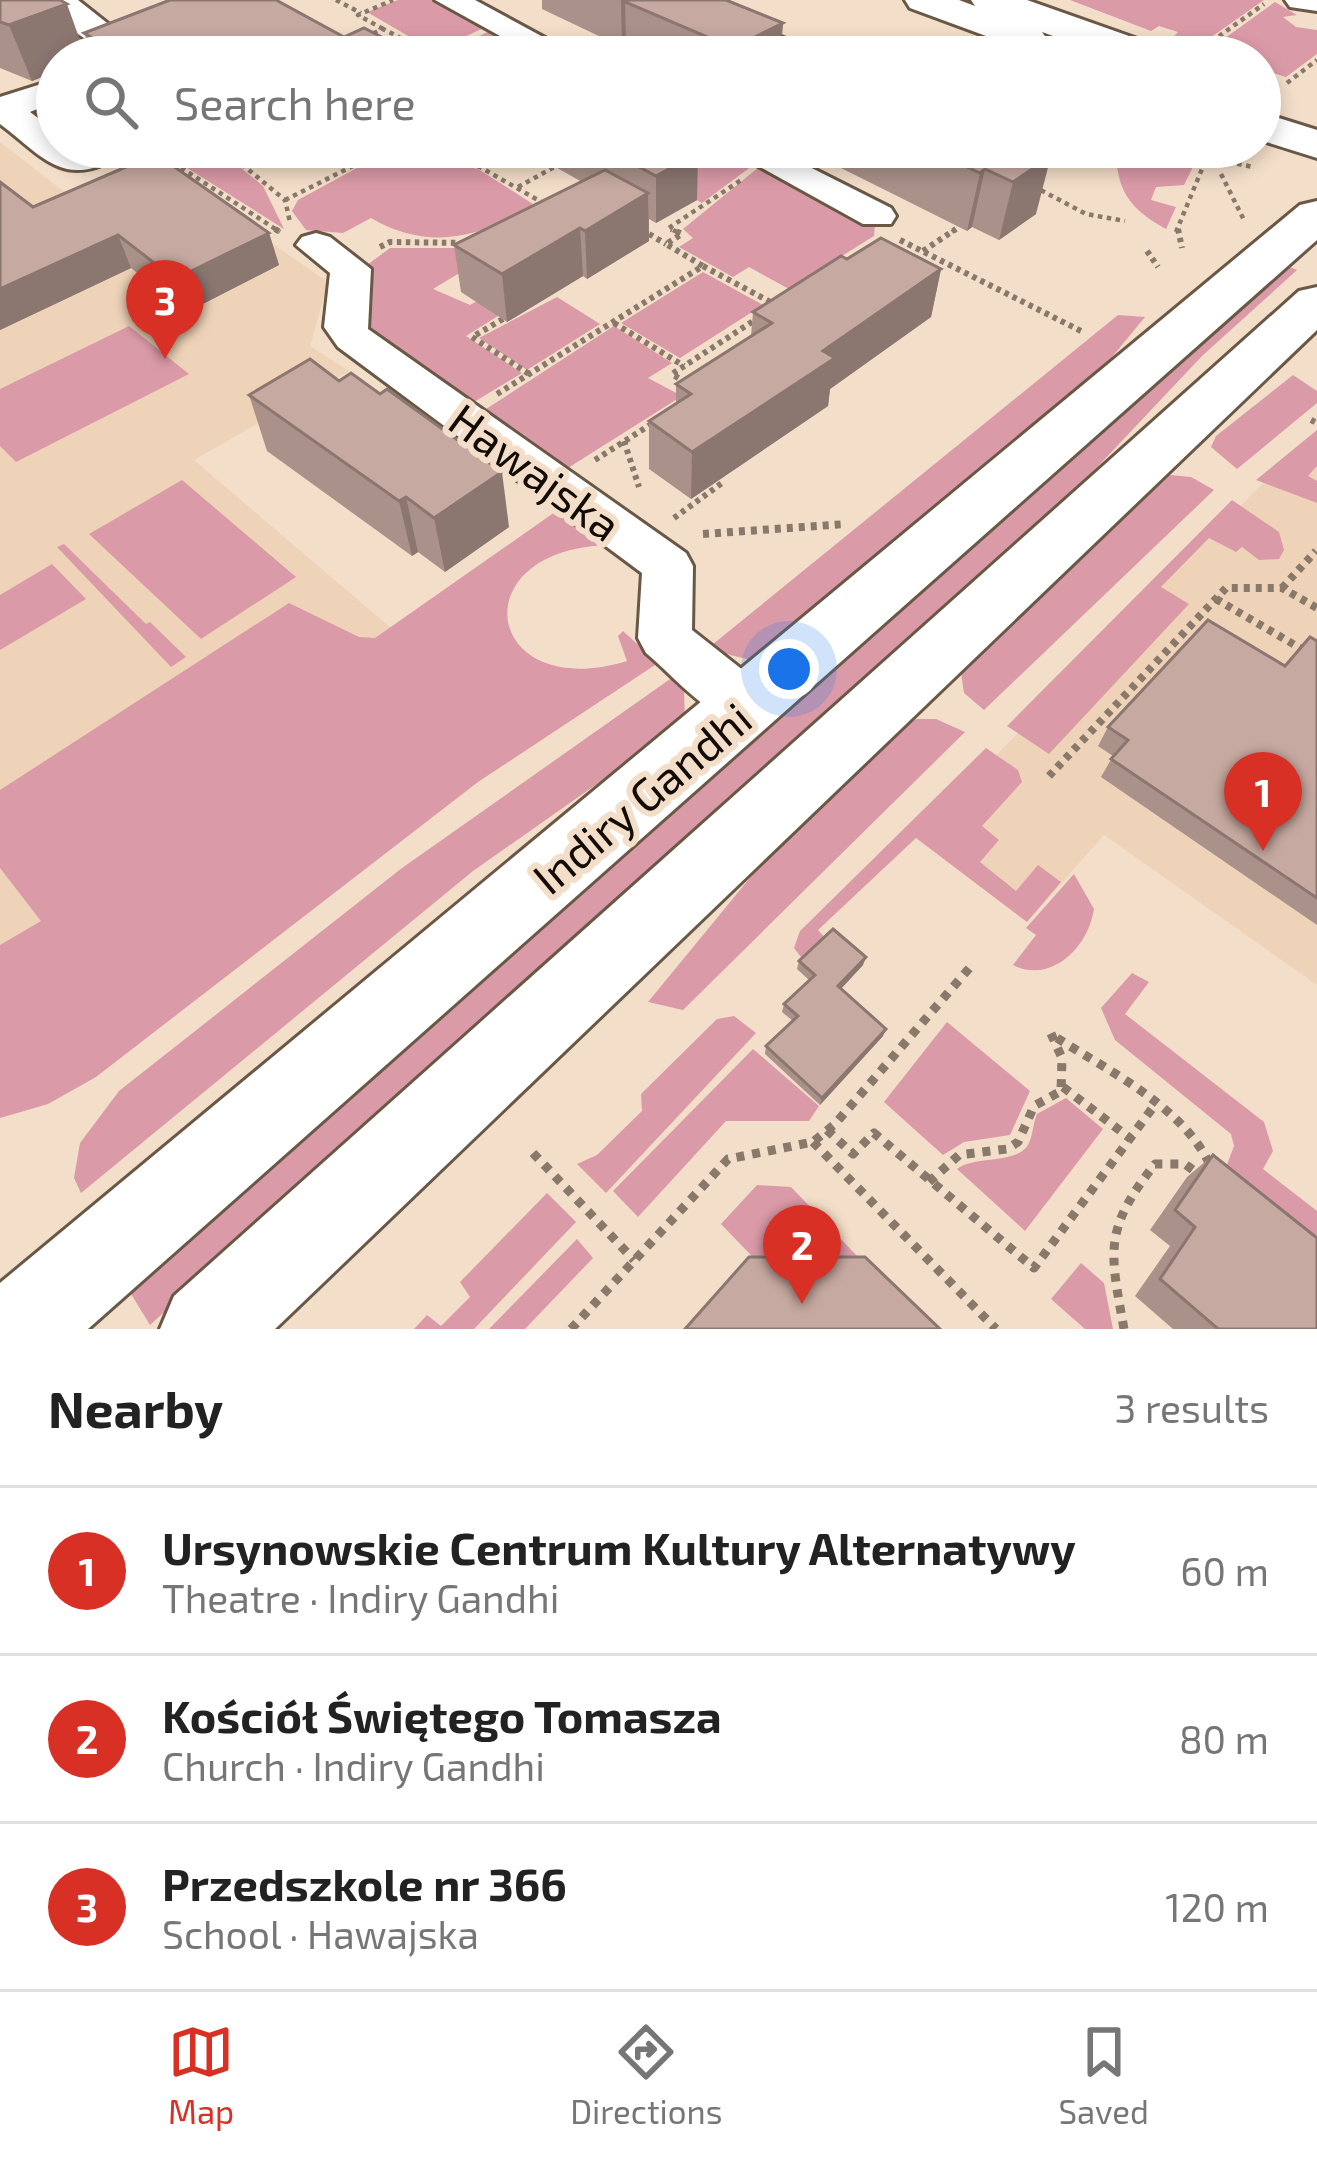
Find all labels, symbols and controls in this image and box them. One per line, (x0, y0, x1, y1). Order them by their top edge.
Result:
search box (36, 36, 1281, 168)
icon: search (78, 69, 144, 135)
text: Search here (174, 75, 416, 129)
pin: 3 (126, 260, 204, 359)
street label: Hawajska (439, 391, 632, 552)
your location (759, 639, 819, 699)
street label: Indiry Gandhi (521, 690, 761, 904)
pin: 1 (1224, 752, 1302, 851)
pin: 2 (763, 1205, 841, 1304)
text: Nearby (48, 1377, 223, 1438)
text: 3 results (1115, 1384, 1269, 1431)
text: Ursynowskie Centrum Kultury Alternatywy (162, 1520, 1076, 1574)
text: 1 (79, 1547, 95, 1594)
text: 60 m (1180, 1547, 1269, 1594)
text: Theatre · Indiry Gandhi (162, 1574, 559, 1621)
text: Kościół Świętego Tomasza (162, 1688, 722, 1742)
text: 2 (76, 1715, 98, 1762)
text: 80 m (1179, 1715, 1269, 1762)
text: Church · Indiry Gandhi (162, 1742, 545, 1789)
text: Przedszkole nr 366 (162, 1856, 567, 1910)
text: 3 (76, 1883, 98, 1930)
text: 120 m (1165, 1883, 1269, 1930)
text: School · Hawajska (162, 1910, 479, 1957)
tab: Map (168, 2019, 234, 2131)
tab: Directions (570, 2019, 722, 2131)
tab: Saved (1058, 2019, 1149, 2131)

